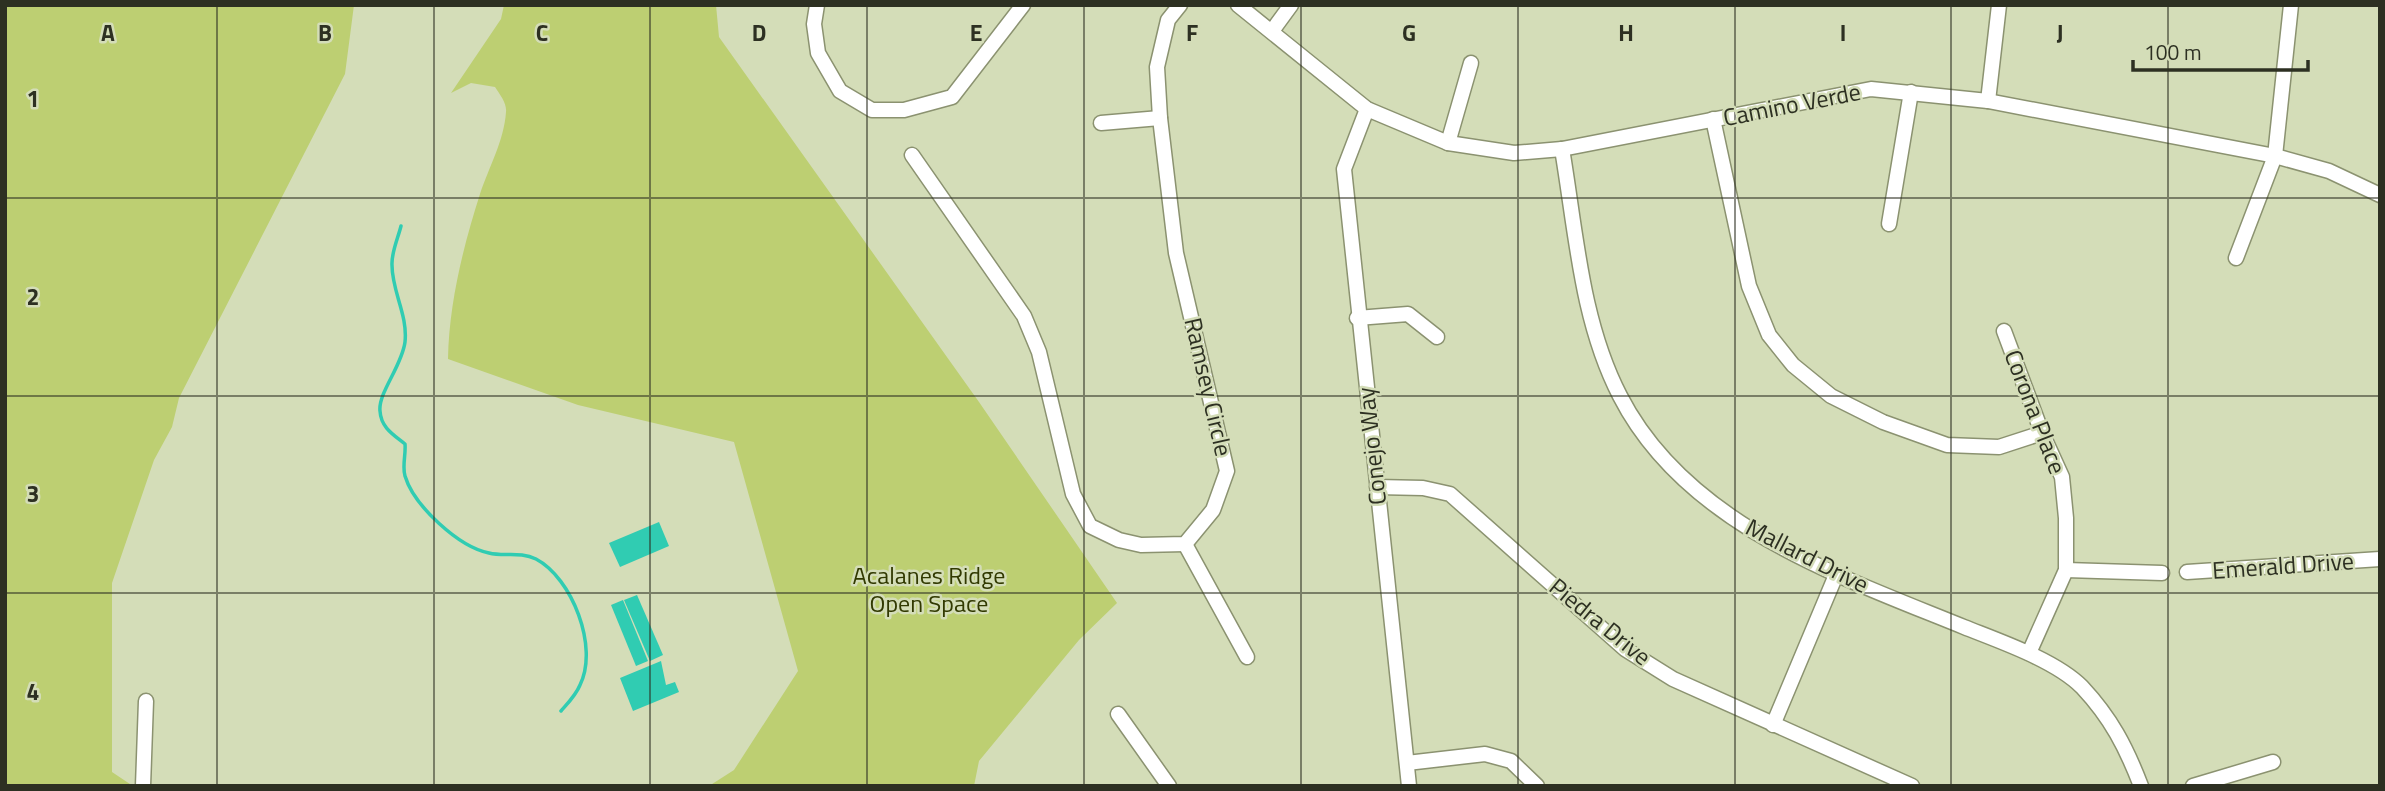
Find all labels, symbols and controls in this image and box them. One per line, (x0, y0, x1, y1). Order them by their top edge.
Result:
text: A (101, 15, 115, 50)
text: B (318, 15, 332, 50)
text: C (536, 15, 548, 50)
text: D (752, 15, 766, 50)
text: E (970, 15, 982, 50)
text: F (1186, 15, 1198, 50)
text: G (1402, 15, 1416, 50)
text: H (1618, 15, 1634, 50)
text: I (1840, 15, 1846, 50)
text: J (2057, 15, 2063, 50)
scale bar (2133, 28, 2308, 72)
text: 100 m (2144, 36, 2201, 68)
street label: Camino Verde (1720, 73, 1864, 135)
text: 1 (27, 81, 39, 116)
text: 2 (27, 279, 39, 314)
street label: Ramsey Circle (1176, 314, 1242, 460)
street label: Corona Place (1996, 344, 2076, 479)
street label: Conejo Way (1347, 385, 1395, 507)
text: 3 (27, 476, 39, 511)
street label: Mallard Drive (1740, 509, 1875, 602)
street label: Emerald Drive (2211, 542, 2355, 588)
park label: Acalanes Ridge Open Space (853, 557, 1005, 621)
street label: Piedra Drive (1542, 569, 1660, 674)
text: 4 (27, 674, 39, 709)

